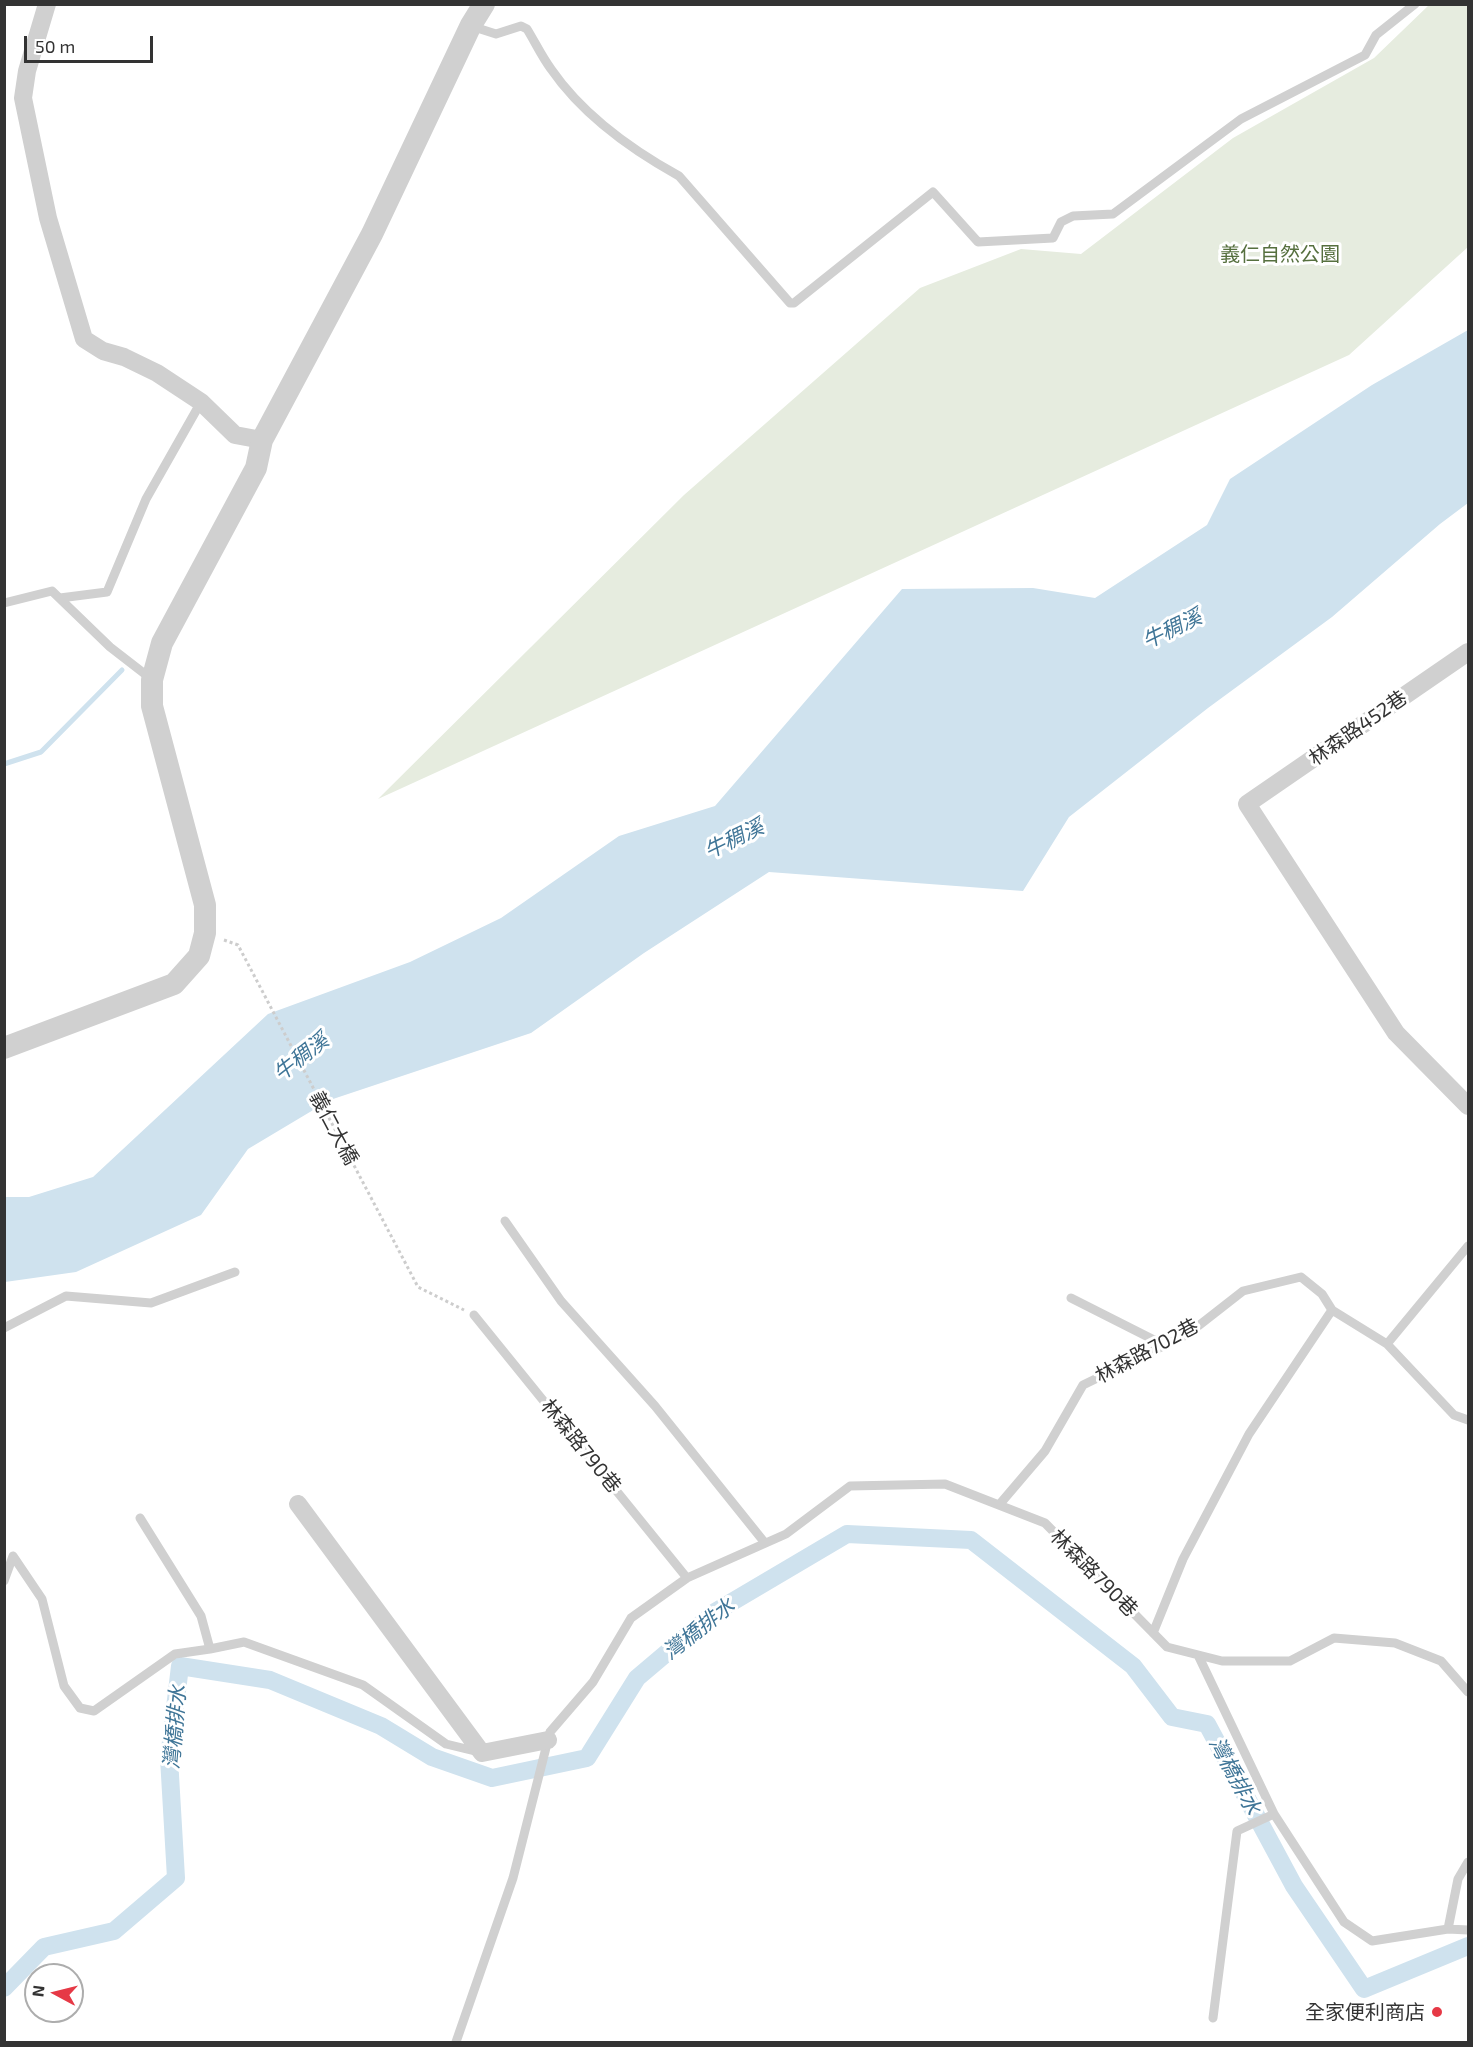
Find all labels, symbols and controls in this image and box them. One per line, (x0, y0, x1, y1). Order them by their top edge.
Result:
scale bar (27, 24, 156, 62)
text: 50 m (35, 35, 75, 57)
park label: 義仁自然公園 (1220, 242, 1340, 266)
water label: 牛稠溪 (1138, 604, 1206, 654)
street label: 林森路452巷 (1304, 685, 1412, 771)
water label: 牛稠溪 (700, 814, 768, 864)
water label: 牛稠溪 (268, 1028, 334, 1086)
street label: 義仁大橋 (305, 1087, 363, 1169)
street label: 林森路702巷 (1091, 1314, 1203, 1388)
street label: 林森路790巷 (536, 1394, 626, 1498)
street label: 林森路790巷 (1045, 1524, 1143, 1622)
water label: 灣橋排水 (658, 1593, 740, 1665)
water label: 灣橋排水 (159, 1684, 191, 1770)
water label: 灣橋排水 (1204, 1733, 1266, 1819)
north arrow (24, 1963, 84, 2023)
text: N (27, 1984, 48, 1998)
place label: 全家便利商店 (1305, 2000, 1425, 2024)
marker: 全家便利商店 (1430, 2005, 1444, 2019)

